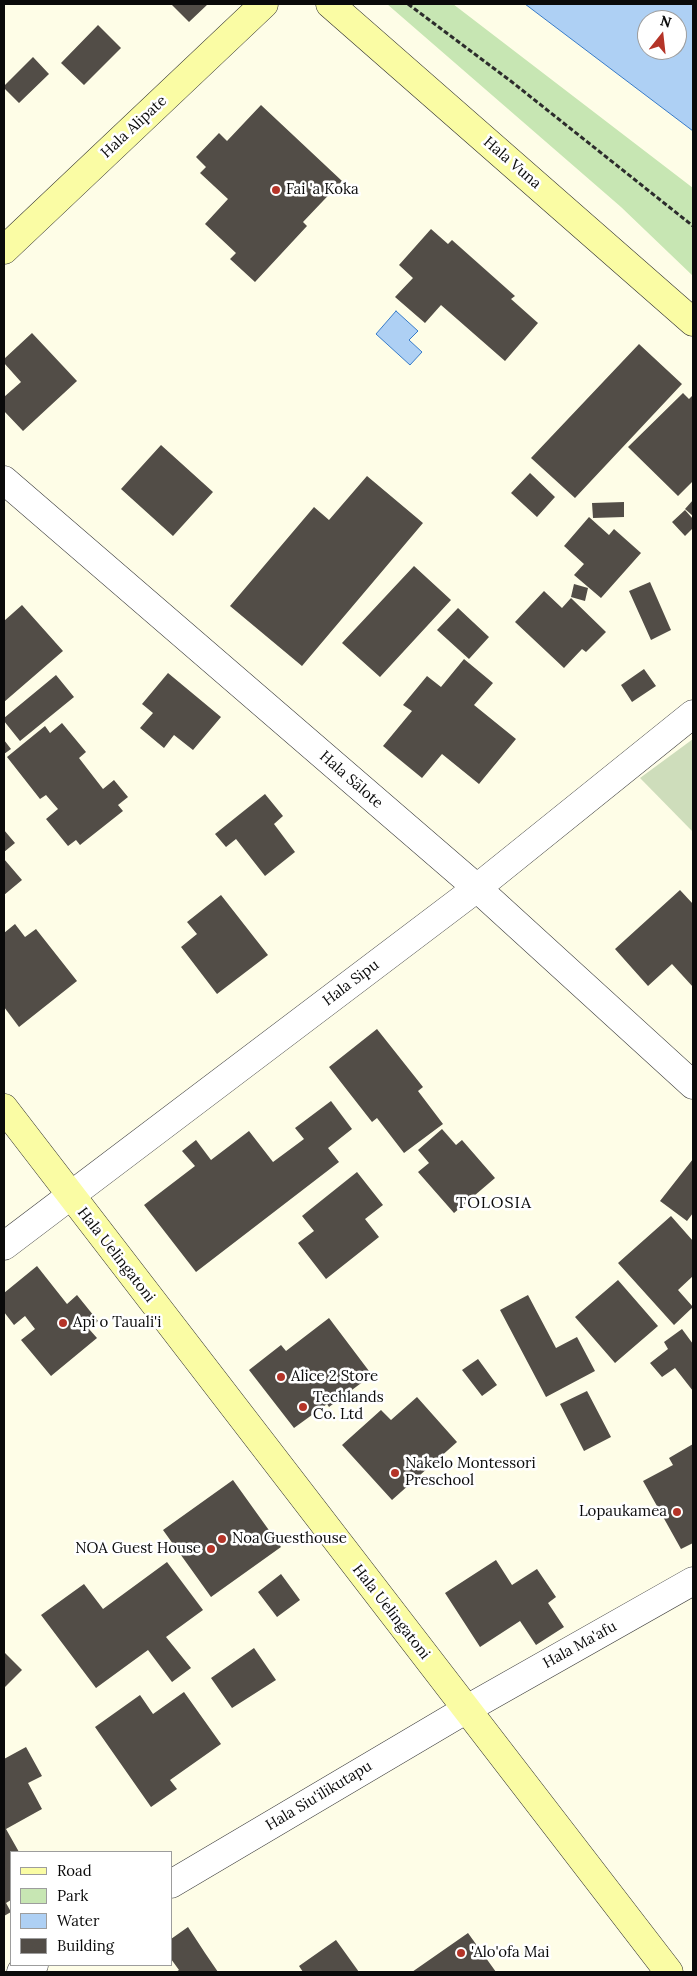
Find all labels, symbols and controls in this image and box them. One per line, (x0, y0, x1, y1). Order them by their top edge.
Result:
north arrow (637, 10, 687, 60)
text: N (658, 11, 674, 32)
street label: Hala Alipate (97, 92, 171, 162)
street label: Hala Vuna (480, 133, 544, 193)
place label: Fai 'a Koka (286, 181, 359, 199)
marker: Fai 'a Koka (270, 184, 282, 196)
street label: Hala Sālote (316, 748, 386, 812)
street label: Hala Sipu (319, 956, 383, 1010)
district label: TOLOSIA (455, 1193, 533, 1213)
street label: Hala Uelingatoni (73, 1204, 159, 1306)
place label: Api o Tauali'i (73, 1314, 161, 1332)
marker: Api o Tauali'i (57, 1317, 69, 1329)
place label: Alice 2 Store (291, 1368, 378, 1386)
marker: Alice 2 Store (275, 1371, 287, 1383)
place label: Techlands Co. Ltd (313, 1389, 384, 1424)
marker: Techlands Co. Ltd (297, 1401, 309, 1413)
place label: Nakelo Montessori Preschool (405, 1455, 536, 1490)
marker: Nakelo Montessori Preschool (389, 1467, 401, 1479)
place label: Lopaukamea (579, 1503, 667, 1521)
marker: Lopaukamea (671, 1506, 683, 1518)
place label: Noa Guesthouse (232, 1530, 347, 1548)
marker: Noa Guesthouse (216, 1533, 228, 1545)
place label: NOA Guest House (75, 1540, 201, 1558)
marker: NOA Guest House (205, 1543, 217, 1555)
street label: Hala Uelingatoni (348, 1561, 434, 1663)
street label: Hala Ma'afu (540, 1617, 620, 1673)
street label: Hala Siu'ilikutapu (263, 1757, 375, 1835)
legend (10, 1851, 172, 1966)
text: Road (57, 1861, 92, 1880)
text: Park (57, 1886, 88, 1905)
text: Water (57, 1911, 99, 1930)
text: Building (57, 1936, 114, 1955)
place label: 'Alo'ofa Mai (471, 1944, 549, 1962)
marker: 'Alo'ofa Mai (455, 1947, 467, 1959)

